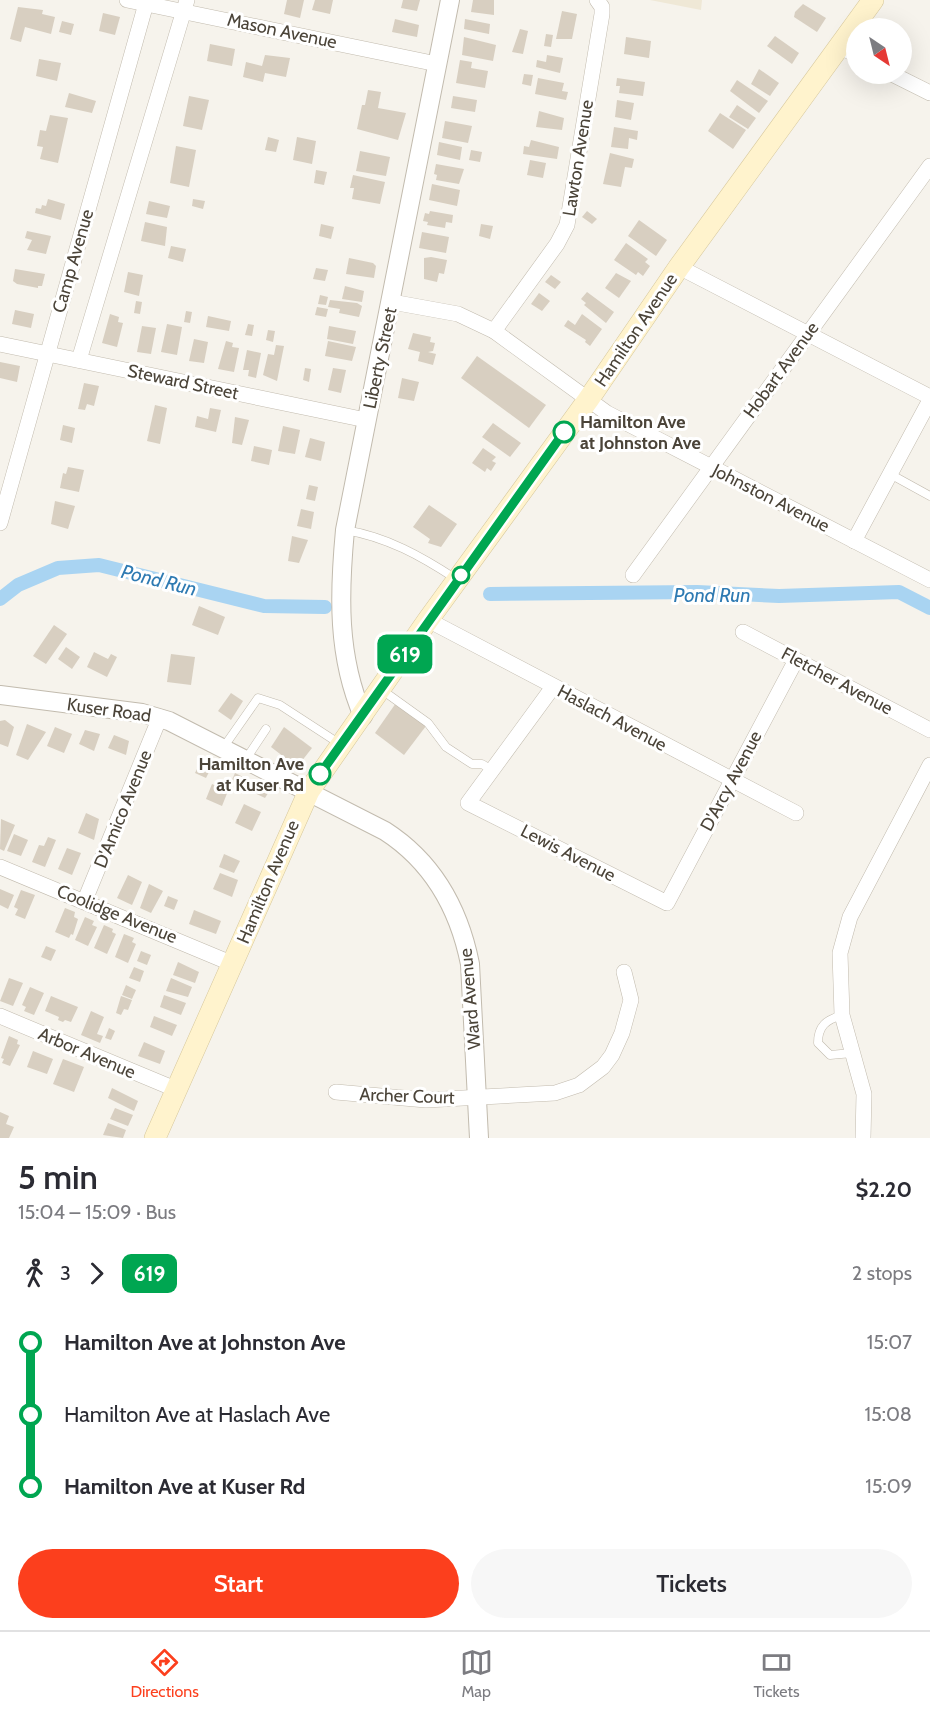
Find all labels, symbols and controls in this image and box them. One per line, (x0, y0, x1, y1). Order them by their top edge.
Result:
street label: Mason Avenue (225, 9, 339, 53)
north arrow (846, 18, 912, 84)
map controls (846, 18, 912, 84)
street label: Lawton Avenue (558, 98, 598, 218)
street label: Camp Avenue (48, 207, 98, 315)
street label: Hamilton Avenue (590, 269, 682, 391)
street label: Liberty Street (359, 305, 401, 411)
street label: Hobart Avenue (739, 317, 823, 423)
street label: Steward Street (126, 360, 240, 404)
place label: Hamilton Ave at Johnston Ave (580, 411, 701, 454)
marker: Hamilton Ave at Johnston Ave (553, 421, 575, 443)
street label: Johnston Avenue (708, 459, 833, 537)
water label: Pond Run (119, 559, 199, 601)
unlabelled marker (452, 566, 470, 584)
water label: Pond Run (674, 583, 750, 607)
line badge: 619 (370, 634, 440, 674)
text: 619 (389, 642, 421, 667)
street label: Fletcher Avenue (778, 642, 896, 720)
street label: Haslach Avenue (554, 680, 670, 756)
street label: Kuser Road (66, 693, 152, 727)
street label: D'Arcy Avenue (695, 727, 767, 835)
street label: D'Amico Avenue (89, 747, 157, 871)
place label: Hamilton Ave at Kuser Rd (198, 753, 304, 796)
marker: Hamilton Ave at Kuser Rd (309, 763, 331, 785)
street label: Hamilton Avenue (232, 817, 304, 947)
street label: Lewis Avenue (517, 820, 619, 886)
street label: Coolidge Avenue (54, 880, 180, 948)
street label: Ward Avenue (455, 947, 485, 1051)
street label: Arbor Avenue (35, 1023, 139, 1083)
street label: Archer Court (359, 1083, 455, 1109)
text: 5 min (18, 1157, 98, 1197)
text: $2.20 (856, 1176, 912, 1203)
text: 15:04 – 15:09 · Bus (18, 1200, 176, 1224)
icon: walk (18, 1257, 51, 1290)
icon: forward (80, 1257, 113, 1290)
text: 3 (60, 1261, 71, 1285)
text: 619 (134, 1261, 165, 1286)
text: 2 stops (852, 1261, 912, 1285)
text: Hamilton Ave at Johnston Ave (64, 1329, 346, 1356)
text: 15:07 (867, 1330, 912, 1354)
text: Hamilton Ave at Haslach Ave (64, 1401, 330, 1428)
text: 15:08 (864, 1402, 912, 1426)
text: Hamilton Ave at Kuser Rd (64, 1473, 305, 1500)
text: 15:09 (865, 1474, 912, 1498)
button: Start (18, 1549, 459, 1618)
button: Tickets (471, 1549, 912, 1618)
tab: Directions (130, 1646, 199, 1701)
tab: Map (460, 1646, 493, 1701)
tab: Tickets (753, 1646, 800, 1701)

